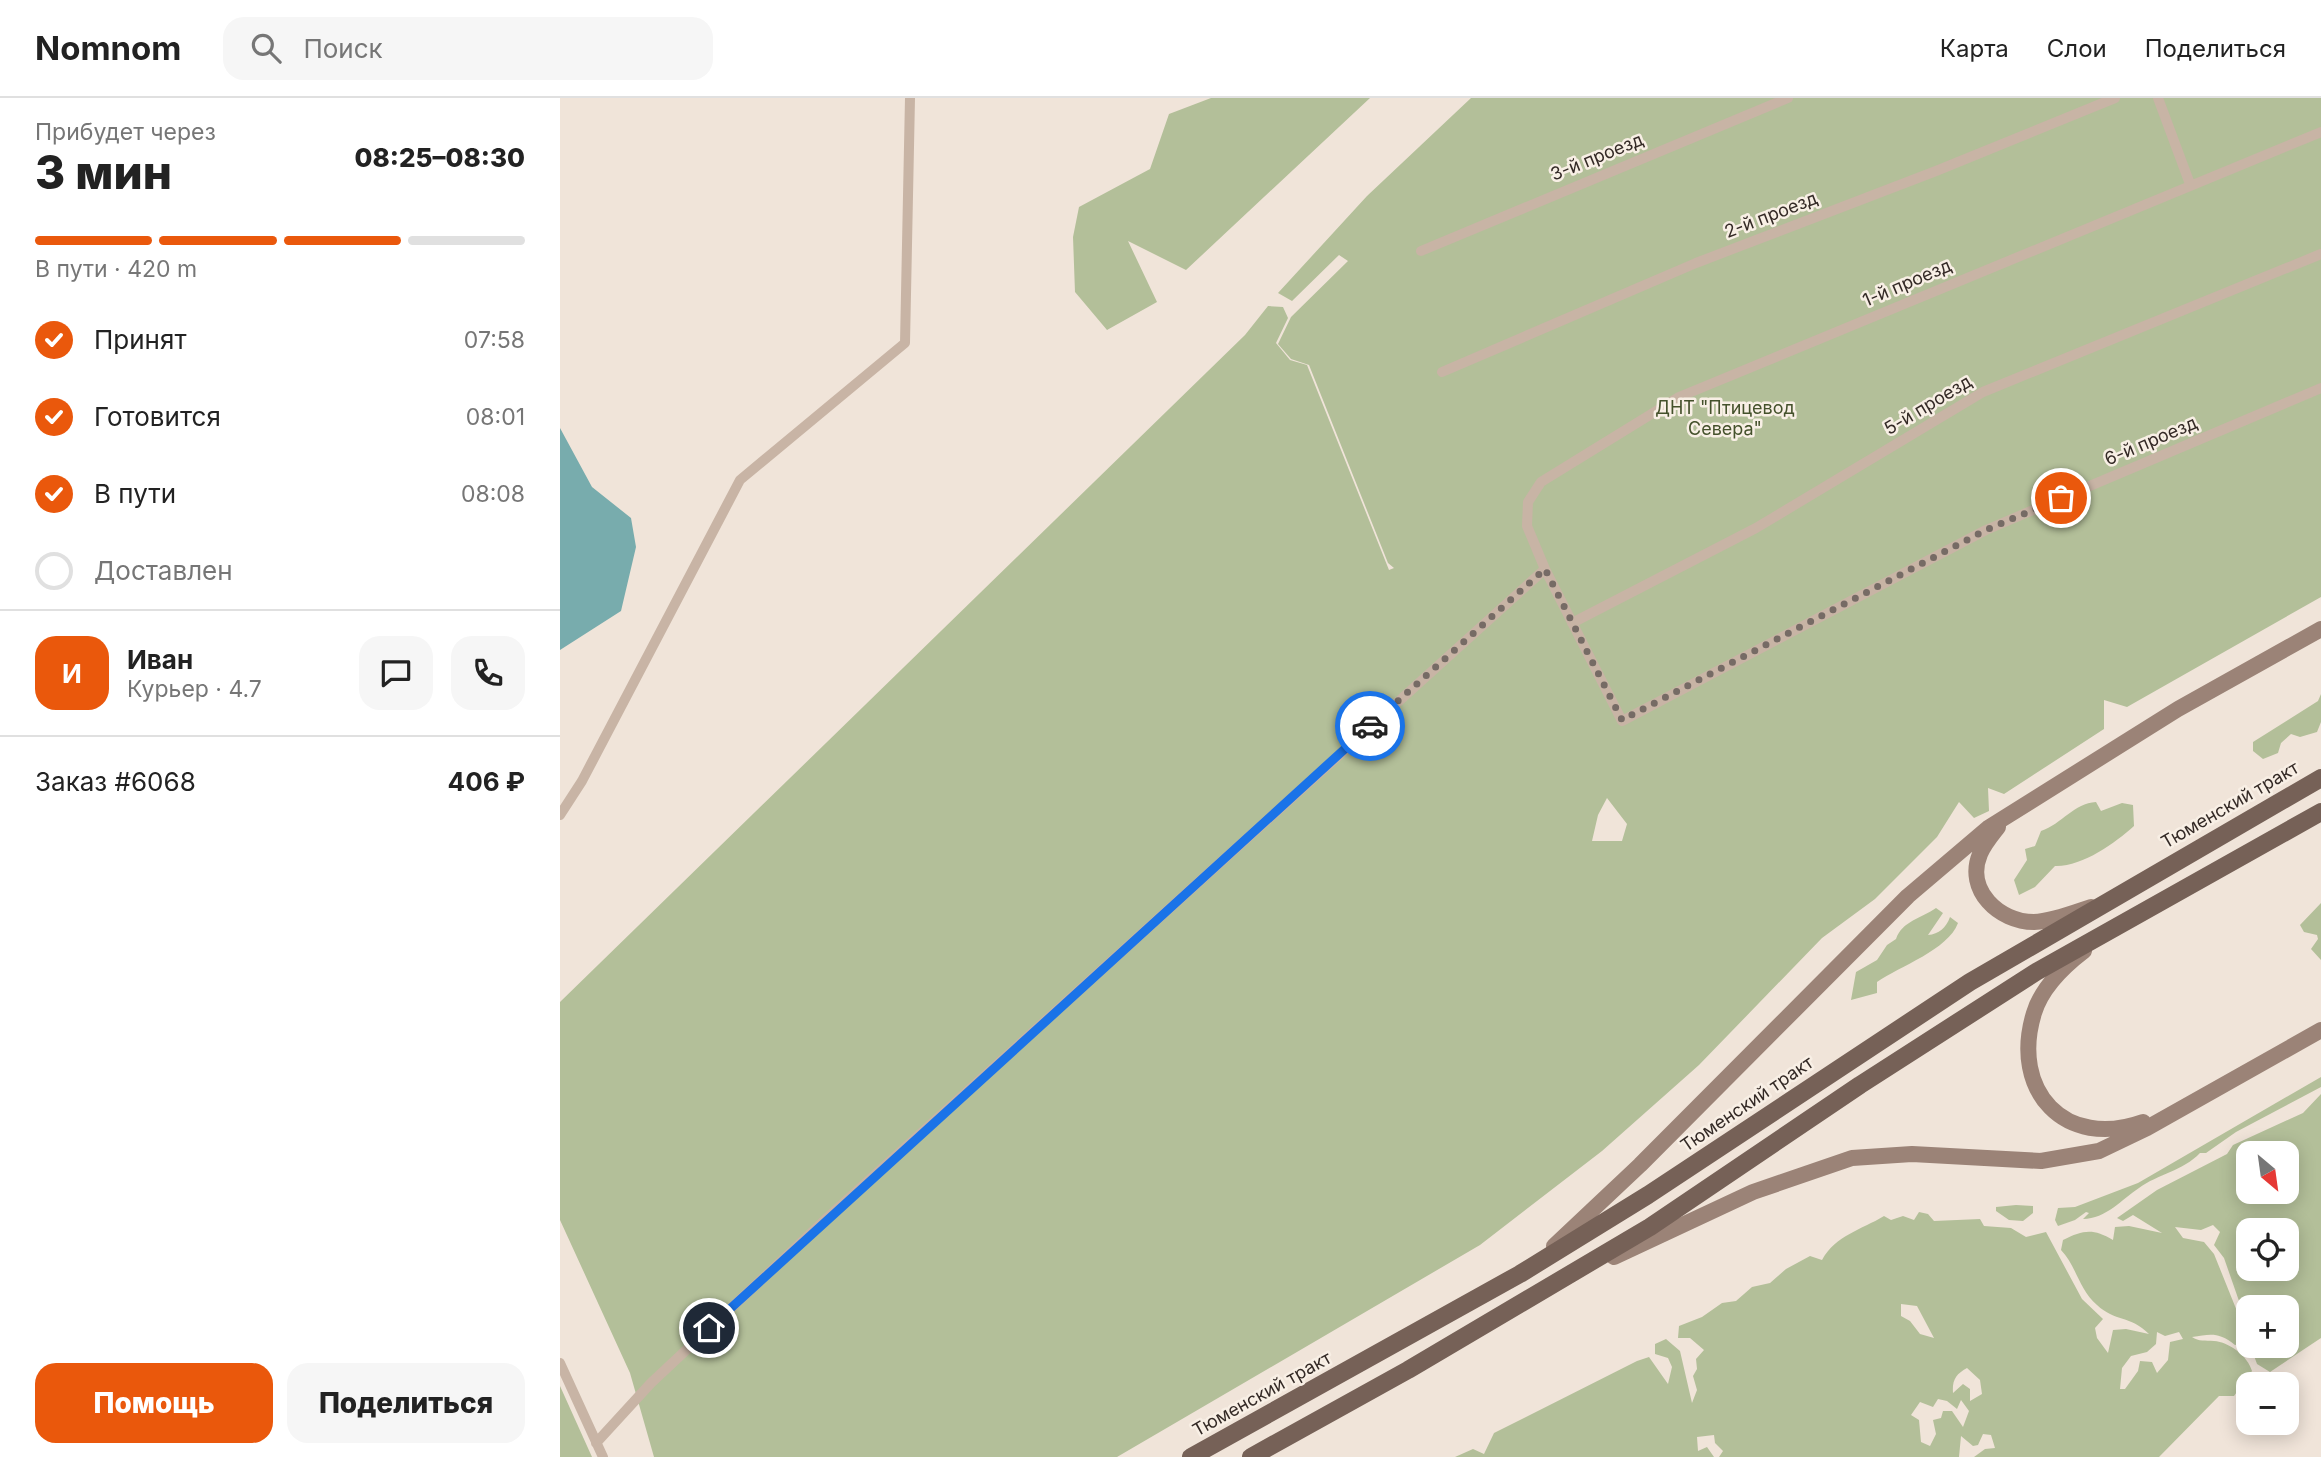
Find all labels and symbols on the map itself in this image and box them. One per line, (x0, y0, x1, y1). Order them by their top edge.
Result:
street label: 3-й проезд (1547, 128, 1646, 185)
street label: 2-й проезд (1721, 187, 1820, 242)
street label: 1-й проезд (1859, 254, 1954, 311)
street label: 5-й проезд (1880, 370, 1975, 439)
park label: ДНТ "Птицевод Севера" (1655, 397, 1795, 439)
street label: 6-й проезд (2101, 412, 2200, 469)
pin (2031, 468, 2091, 528)
courier (1335, 691, 1405, 761)
street label: Тюменский тракт (2157, 756, 2303, 852)
street label: Тюменский тракт (1676, 1051, 1817, 1156)
north arrow (2236, 1141, 2300, 1204)
pin (679, 1298, 739, 1358)
street label: Тюменский тракт (1189, 1346, 1335, 1440)

